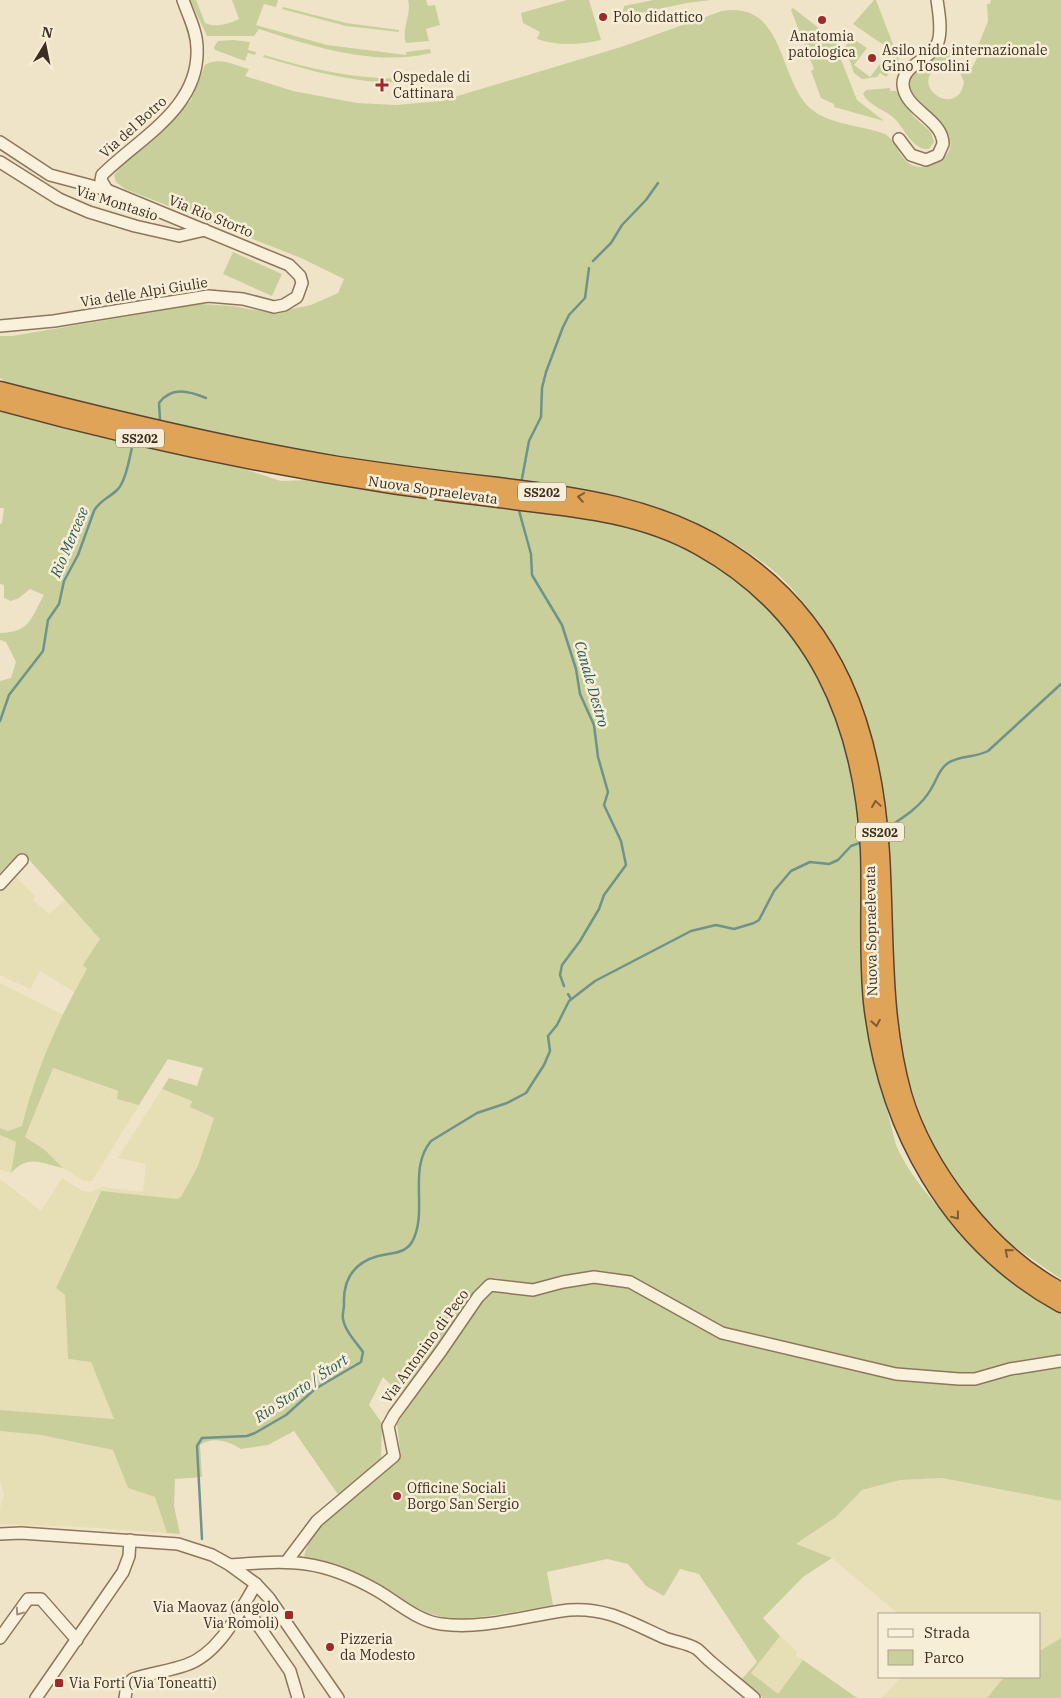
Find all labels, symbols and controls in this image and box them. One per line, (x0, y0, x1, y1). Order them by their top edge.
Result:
place label: Polo didattico (613, 8, 703, 26)
marker: Polo didattico (597, 11, 609, 23)
marker: Anatomia patologica (816, 14, 828, 26)
north arrow (20, 20, 70, 70)
text: N (40, 22, 54, 42)
place label: Anatomia patologica (788, 27, 856, 61)
place label: Asilo nido internazionale Gino Tosolini (882, 41, 1048, 75)
marker: Asilo nido internazionale Gino Tosolini (866, 52, 878, 64)
place label: Ospedale di Cattinara (393, 68, 470, 102)
marker: Ospedale di Cattinara (375, 78, 389, 92)
street label: Via del Botro (96, 92, 170, 162)
street label: Via Montasio (74, 181, 160, 225)
street label: Via Rio Storto (166, 191, 256, 241)
street label: Via delle Alpi Giulie (79, 273, 209, 311)
road number: SS202 (116, 428, 164, 448)
street label: Nuova Sopraelevata (367, 472, 499, 508)
road number: SS202 (518, 482, 566, 502)
one-way arrow (576, 492, 585, 502)
water label: Rio Mercese (45, 504, 92, 581)
water label: Canale Destro (571, 639, 613, 729)
one-way arrow (872, 800, 882, 809)
road number: SS202 (856, 822, 904, 842)
street label: Nuova Sopraelevata (861, 865, 881, 996)
one-way arrow (870, 1019, 880, 1028)
one-way arrow (951, 1210, 959, 1219)
one-way arrow (1004, 1249, 1013, 1258)
street label: Via Antonino di Peco (378, 1286, 472, 1406)
water label: Rio Storto / Štort (250, 1349, 352, 1427)
place label: Officine Sociali Borgo San Sergio (407, 1479, 519, 1513)
marker: Officine Sociali Borgo San Sergio (391, 1490, 403, 1502)
place label: Via Maovaz (angolo Via Romoli) (153, 1598, 279, 1632)
one-way arrow (16, 1606, 25, 1616)
marker: Via Maovaz (angolo Via Romoli) (283, 1609, 295, 1621)
legend (878, 1613, 1041, 1678)
text: Strada (924, 1623, 970, 1642)
place label: Pizzeria da Modesto (340, 1630, 415, 1664)
marker: Pizzeria da Modesto (324, 1641, 336, 1653)
text: Parco (924, 1648, 964, 1667)
place label: Via Forti (Via Toneatti) (69, 1674, 217, 1692)
marker: Via Forti (Via Toneatti) (53, 1677, 65, 1689)

